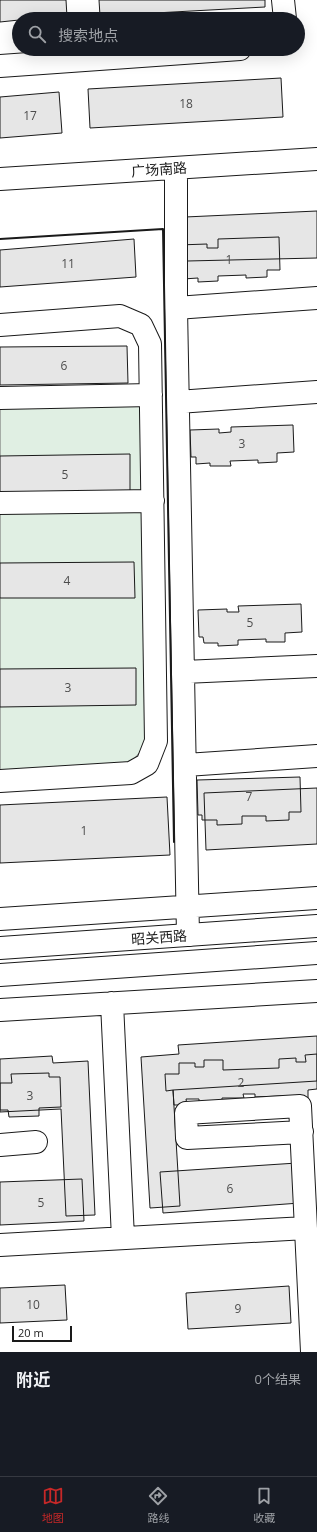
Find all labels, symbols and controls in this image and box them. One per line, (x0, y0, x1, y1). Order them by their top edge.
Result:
search box (12, 12, 305, 56)
icon: search (26, 23, 48, 45)
text: 搜索地点 (58, 25, 118, 45)
house number: 18 (179, 95, 193, 112)
house number: 17 (23, 107, 37, 124)
street label: 广场南路 (130, 158, 188, 180)
house number: 1 (226, 251, 232, 268)
house number: 11 (61, 255, 75, 272)
house number: 6 (61, 357, 68, 374)
house number: 3 (239, 435, 246, 452)
house number: 5 (62, 466, 69, 483)
house number: 4 (64, 572, 71, 589)
house number: 5 (247, 614, 254, 631)
house number: 3 (65, 679, 72, 696)
house number: 7 (246, 788, 253, 805)
house number: 1 (81, 822, 87, 839)
street label: 昭关西路 (130, 926, 188, 948)
house number: 2 (238, 1074, 245, 1091)
house number: 3 (27, 1087, 34, 1104)
house number: 6 (227, 1180, 234, 1197)
house number: 5 (38, 1194, 45, 1211)
house number: 10 (26, 1296, 40, 1313)
house number: 9 (235, 1300, 242, 1317)
scale bar (12, 1324, 72, 1343)
text: 20 m (18, 1325, 44, 1340)
text: 附近 (16, 1368, 50, 1391)
text: 0个结果 (255, 1370, 301, 1388)
tab: 地图 (42, 1485, 64, 1525)
tab: 路线 (147, 1485, 169, 1525)
tab: 收藏 (253, 1485, 275, 1525)

